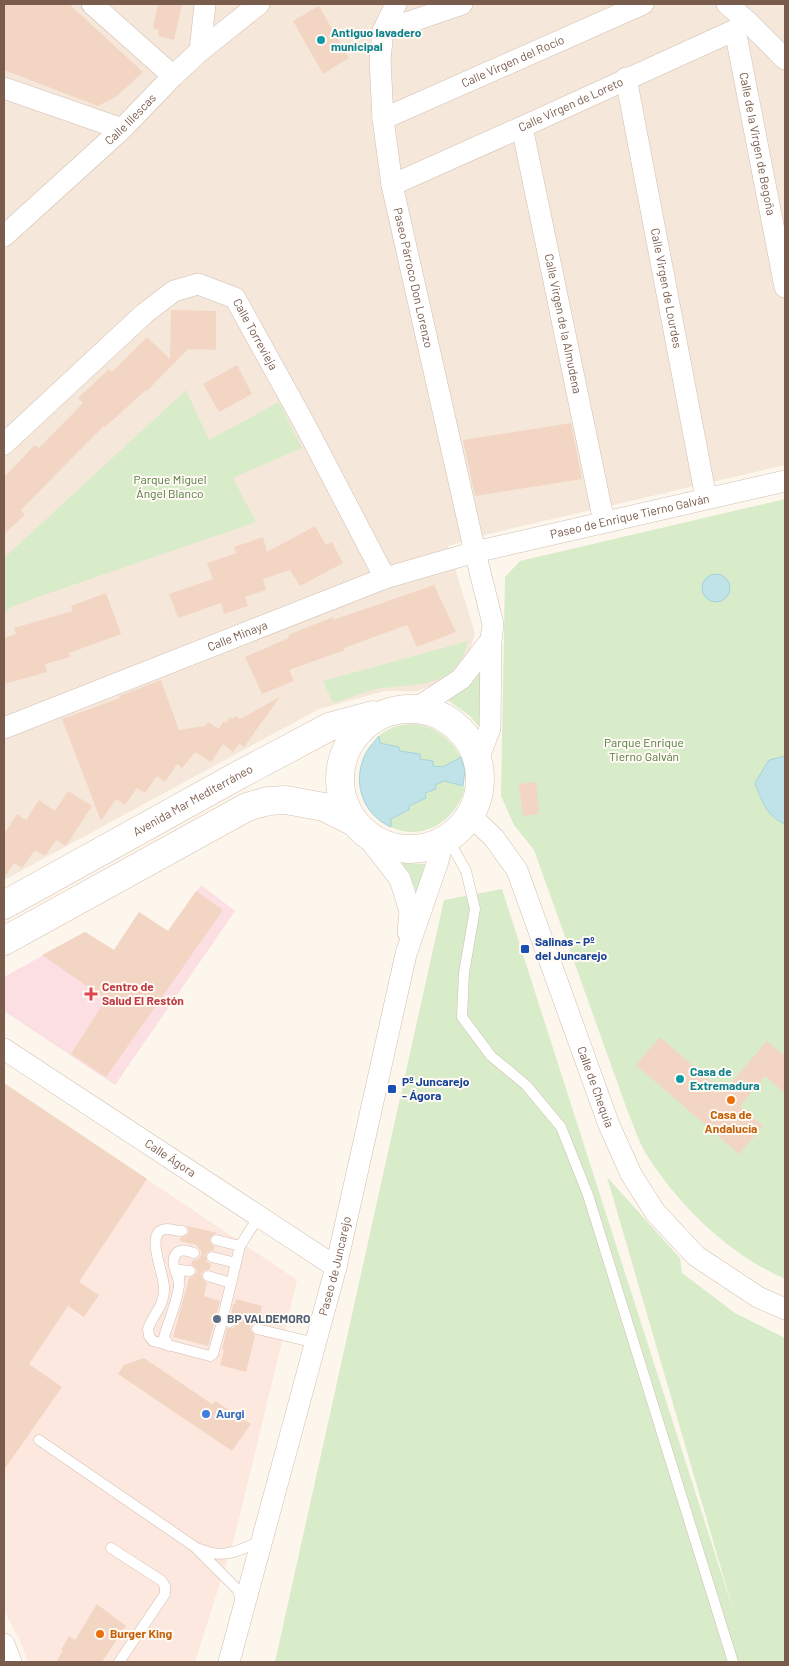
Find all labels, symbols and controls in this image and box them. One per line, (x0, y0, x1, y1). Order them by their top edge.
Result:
place label: Antiguo lavadero municipal (331, 25, 422, 53)
street label: Calle Virgen del Rocío (459, 32, 566, 90)
marker: Antiguo lavadero municipal (315, 34, 327, 46)
street label: Calle de la Virgen de Begoña (737, 71, 779, 216)
street label: Calle Virgen de Loreto (516, 74, 625, 134)
street label: Calle Illescas (101, 90, 158, 147)
street label: Paseo Párroco Don Lorenzo (391, 206, 437, 349)
street label: Calle Virgen de Lourdes (649, 227, 685, 349)
street label: Calle Virgen de la Almudena (543, 252, 585, 395)
street label: Calle Torrevieja (231, 296, 281, 372)
park label: Parque Miguel Ángel Blanco (134, 472, 206, 500)
street label: Paseo de Enrique Tierno Galván (549, 491, 711, 541)
street label: Calle Minaya (205, 617, 269, 653)
park label: Parque Enrique Tierno Galván (604, 735, 684, 763)
street label: Avenida Mar Mediterráneo (130, 761, 255, 838)
place label: Salinas - Pº del Juncarejo (535, 934, 608, 962)
marker: Salinas - Pº del Juncarejo (519, 943, 531, 955)
place label: Centro de Salud El Restón (102, 979, 184, 1007)
marker: Centro de Salud El Restón (84, 987, 98, 1001)
street label: Calle de Chequia (575, 1044, 617, 1129)
place label: Casa de Extremadura (690, 1064, 760, 1092)
marker: Casa de Extremadura (674, 1073, 686, 1085)
place label: Pº Juncarejo - Ágora (402, 1074, 470, 1102)
marker: Pº Juncarejo - Ágora (386, 1083, 398, 1095)
marker: Casa de Andalucía (725, 1094, 737, 1106)
place label: Casa de Andalucía (705, 1107, 757, 1135)
street label: Calle Ágora (143, 1136, 199, 1179)
street label: Paseo de Juncarejo (315, 1215, 353, 1317)
place label: BP VALDEMORO (227, 1311, 310, 1325)
marker: BP VALDEMORO (211, 1313, 223, 1325)
place label: Aurgi (216, 1406, 245, 1420)
marker: Aurgi (200, 1408, 212, 1420)
place label: Burger King (110, 1626, 173, 1640)
marker: Burger King (94, 1628, 106, 1640)

